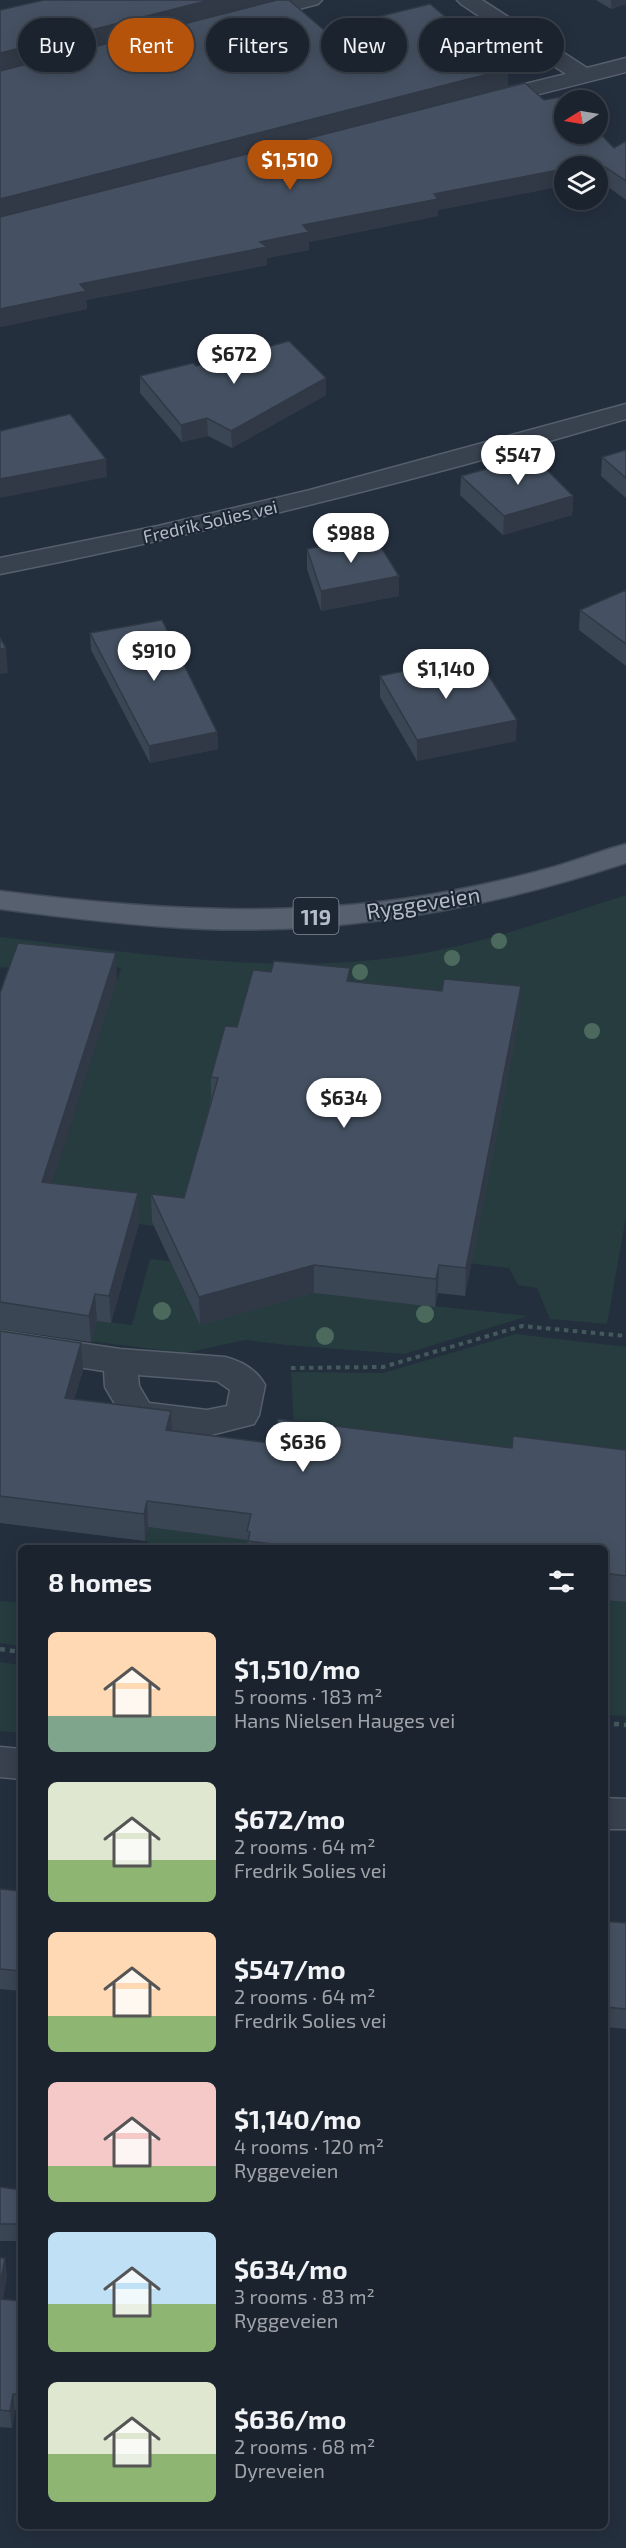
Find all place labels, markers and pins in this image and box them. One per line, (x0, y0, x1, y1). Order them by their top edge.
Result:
pin: $1,510 (241, 140, 339, 191)
pin: $672 (198, 334, 270, 385)
pin: $547 (482, 435, 554, 486)
pin: $988 (315, 513, 387, 564)
pin: $910 (118, 631, 190, 682)
pin: $1,140 (397, 649, 495, 700)
pin: $634 (308, 1078, 380, 1129)
pin: $636 (267, 1422, 339, 1473)

